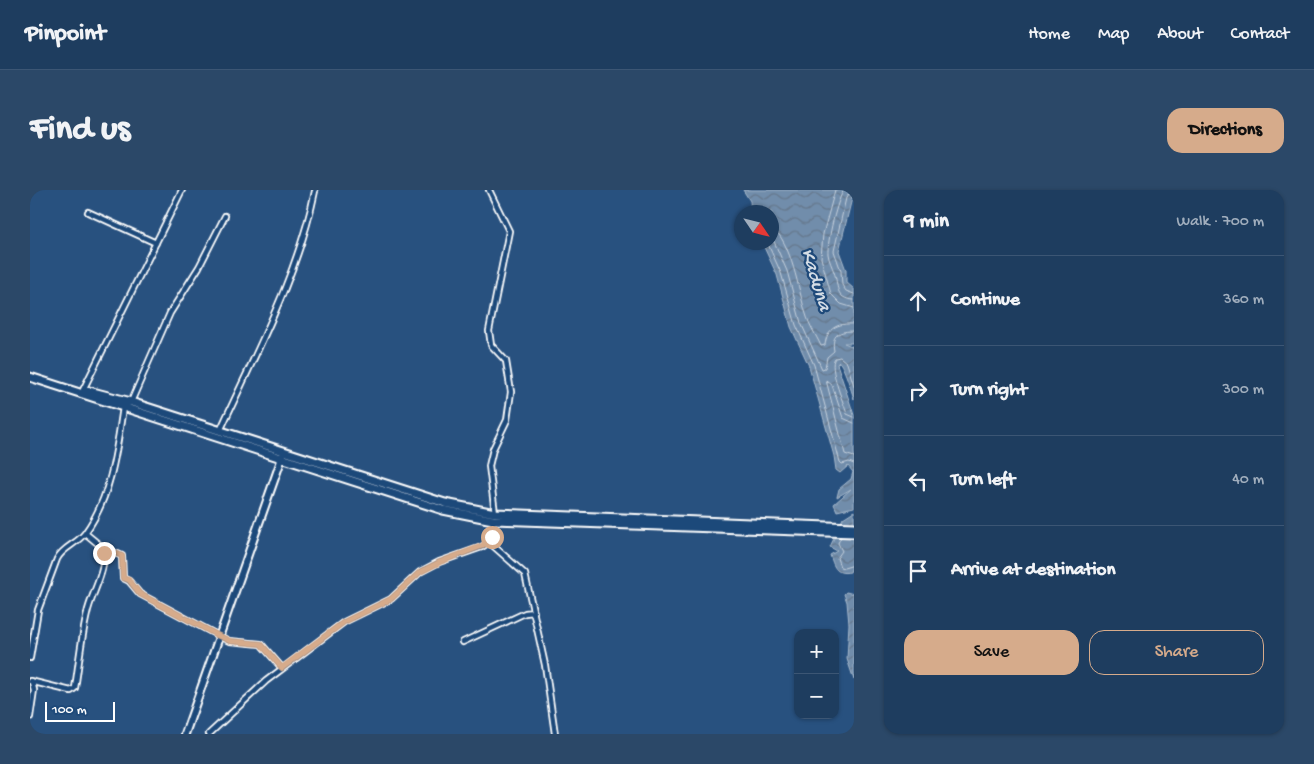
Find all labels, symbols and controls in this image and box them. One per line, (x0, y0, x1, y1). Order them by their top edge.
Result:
text: Pinpoint (25, 20, 106, 49)
text: Home (1028, 24, 1070, 45)
text: Map (1098, 24, 1129, 45)
text: About (1157, 24, 1203, 45)
text: Contact (1231, 24, 1289, 45)
button: Directions (1167, 108, 1284, 153)
text: Find us (30, 110, 130, 151)
north arrow (734, 205, 779, 250)
text: 9 min (904, 210, 949, 235)
text: Walk · 700 m (1177, 213, 1264, 232)
water label: Kaduna (794, 246, 836, 316)
icon: ahead (904, 287, 932, 315)
text: Continue (951, 289, 1020, 312)
text: 360 m (1223, 291, 1264, 310)
icon: right (904, 377, 932, 405)
text: Turn right (951, 379, 1027, 402)
text: 300 m (1222, 381, 1264, 400)
icon: left (904, 467, 932, 495)
text: Turn left (951, 469, 1015, 492)
text: 40 m (1232, 471, 1264, 490)
route start (481, 526, 504, 549)
route end (93, 542, 116, 565)
icon: arrive (904, 557, 932, 585)
text: Arrive at destination (951, 559, 1115, 582)
map controls (794, 629, 839, 719)
button: + (794, 629, 839, 674)
button: Save (904, 630, 1079, 675)
button: Share (1089, 630, 1264, 675)
button: − (794, 674, 839, 719)
scale bar (45, 699, 115, 722)
text: 100 m (52, 702, 87, 719)

